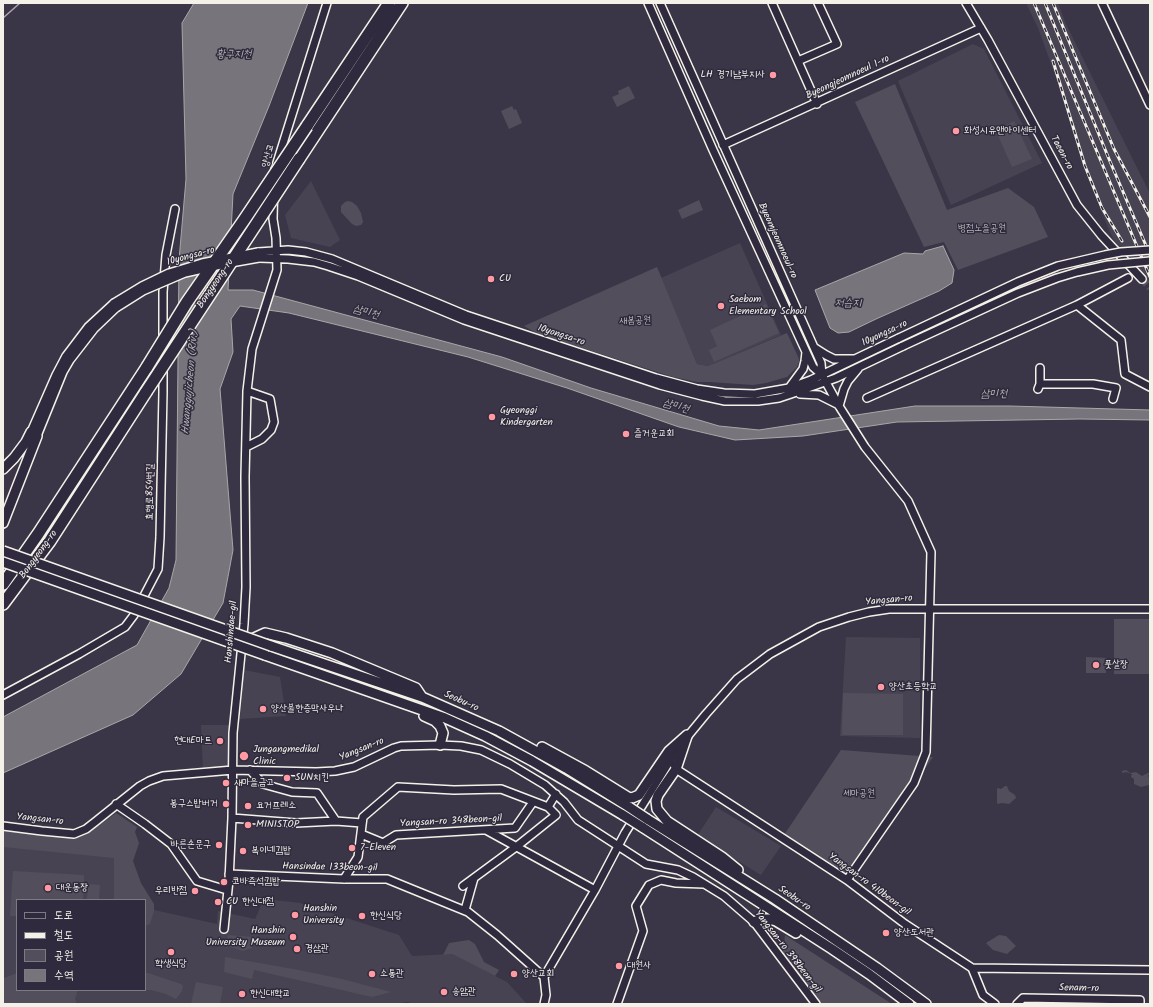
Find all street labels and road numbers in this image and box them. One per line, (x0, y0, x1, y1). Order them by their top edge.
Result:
street label: Byeongjeomnoeul 1-ro (804, 53, 892, 103)
street label: Taean-ro (1047, 134, 1075, 172)
street label: 양산교 (260, 143, 278, 169)
street label: Byeomjeomnoeul-ro (755, 201, 799, 281)
street label: 10yongsa-ro (166, 245, 216, 269)
street label: Bongyeong-ro (195, 257, 237, 311)
street label: 10yongsa-ro (860, 318, 910, 350)
street label: 10yongsa-ro (536, 323, 586, 349)
street label: 효행로854번길 (145, 463, 157, 521)
street label: Bongyeong-ro (17, 528, 61, 582)
street label: Yangsan-ro (865, 593, 913, 609)
street label: Hanshindae-gil (223, 600, 241, 664)
street label: Seobu-ro (442, 689, 480, 715)
street label: Yangsan-ro (338, 736, 386, 764)
street label: Yangsan-ro (16, 812, 64, 828)
street label: Yangsan-ro 348beon-gil (400, 813, 502, 831)
street label: Yangsan-ro 410beon-gil (826, 851, 912, 919)
street label: Hansindae 133beon-gil (282, 861, 378, 875)
street label: Seobu-ro (775, 884, 813, 914)
street label: Yangsan-ro 398beon-gil (751, 908, 823, 996)
street label: Senam-ro (1059, 983, 1099, 995)

